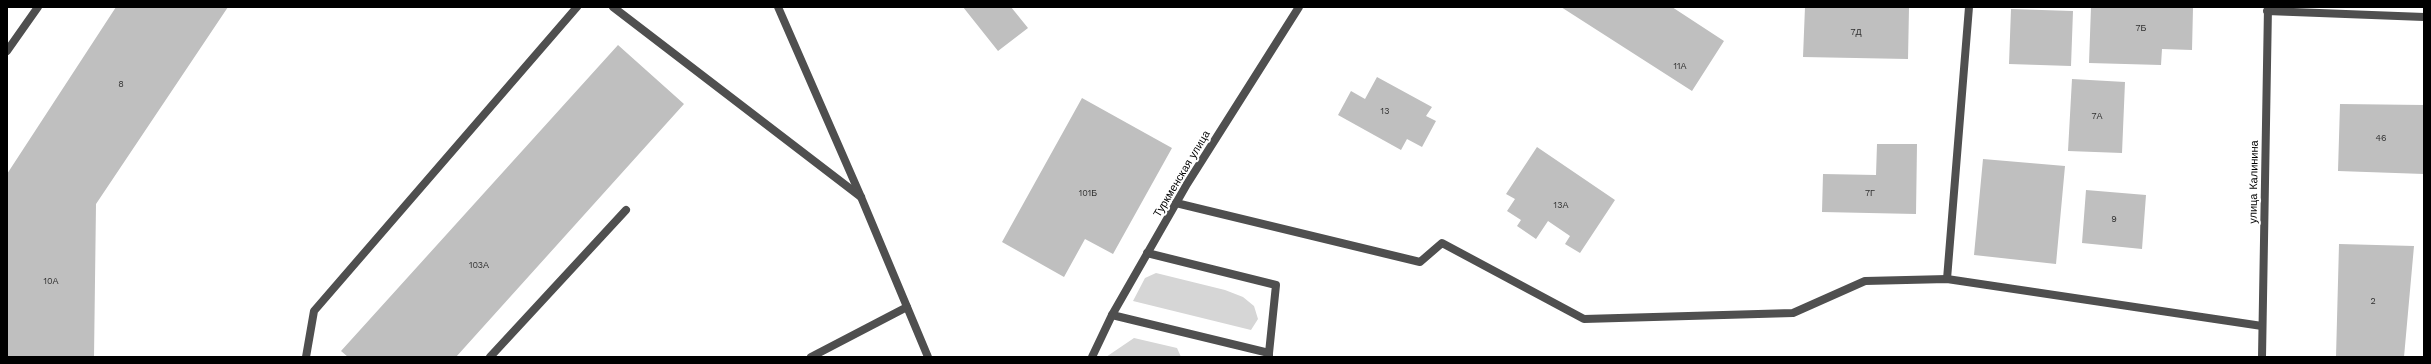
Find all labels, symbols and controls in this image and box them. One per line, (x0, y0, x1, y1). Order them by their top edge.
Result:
house number: 7Б (2136, 23, 2146, 33)
house number: 7Д (1850, 27, 1862, 37)
house number: 11А (1673, 61, 1687, 71)
house number: 8 (118, 79, 124, 89)
house number: 13 (1381, 106, 1389, 116)
house number: 7А (2091, 111, 2103, 121)
street label: Туркменская улица (1151, 128, 1213, 220)
house number: 46 (2376, 133, 2386, 143)
street label: улица Калинина (2247, 140, 2261, 224)
house number: 101Б (1079, 188, 1097, 198)
house number: 7Г (1865, 188, 1875, 198)
house number: 13А (1554, 200, 1568, 210)
house number: 9 (2111, 214, 2117, 224)
house number: 103А (469, 260, 489, 270)
house number: 10А (43, 276, 59, 286)
house number: 2 (2370, 296, 2376, 306)

